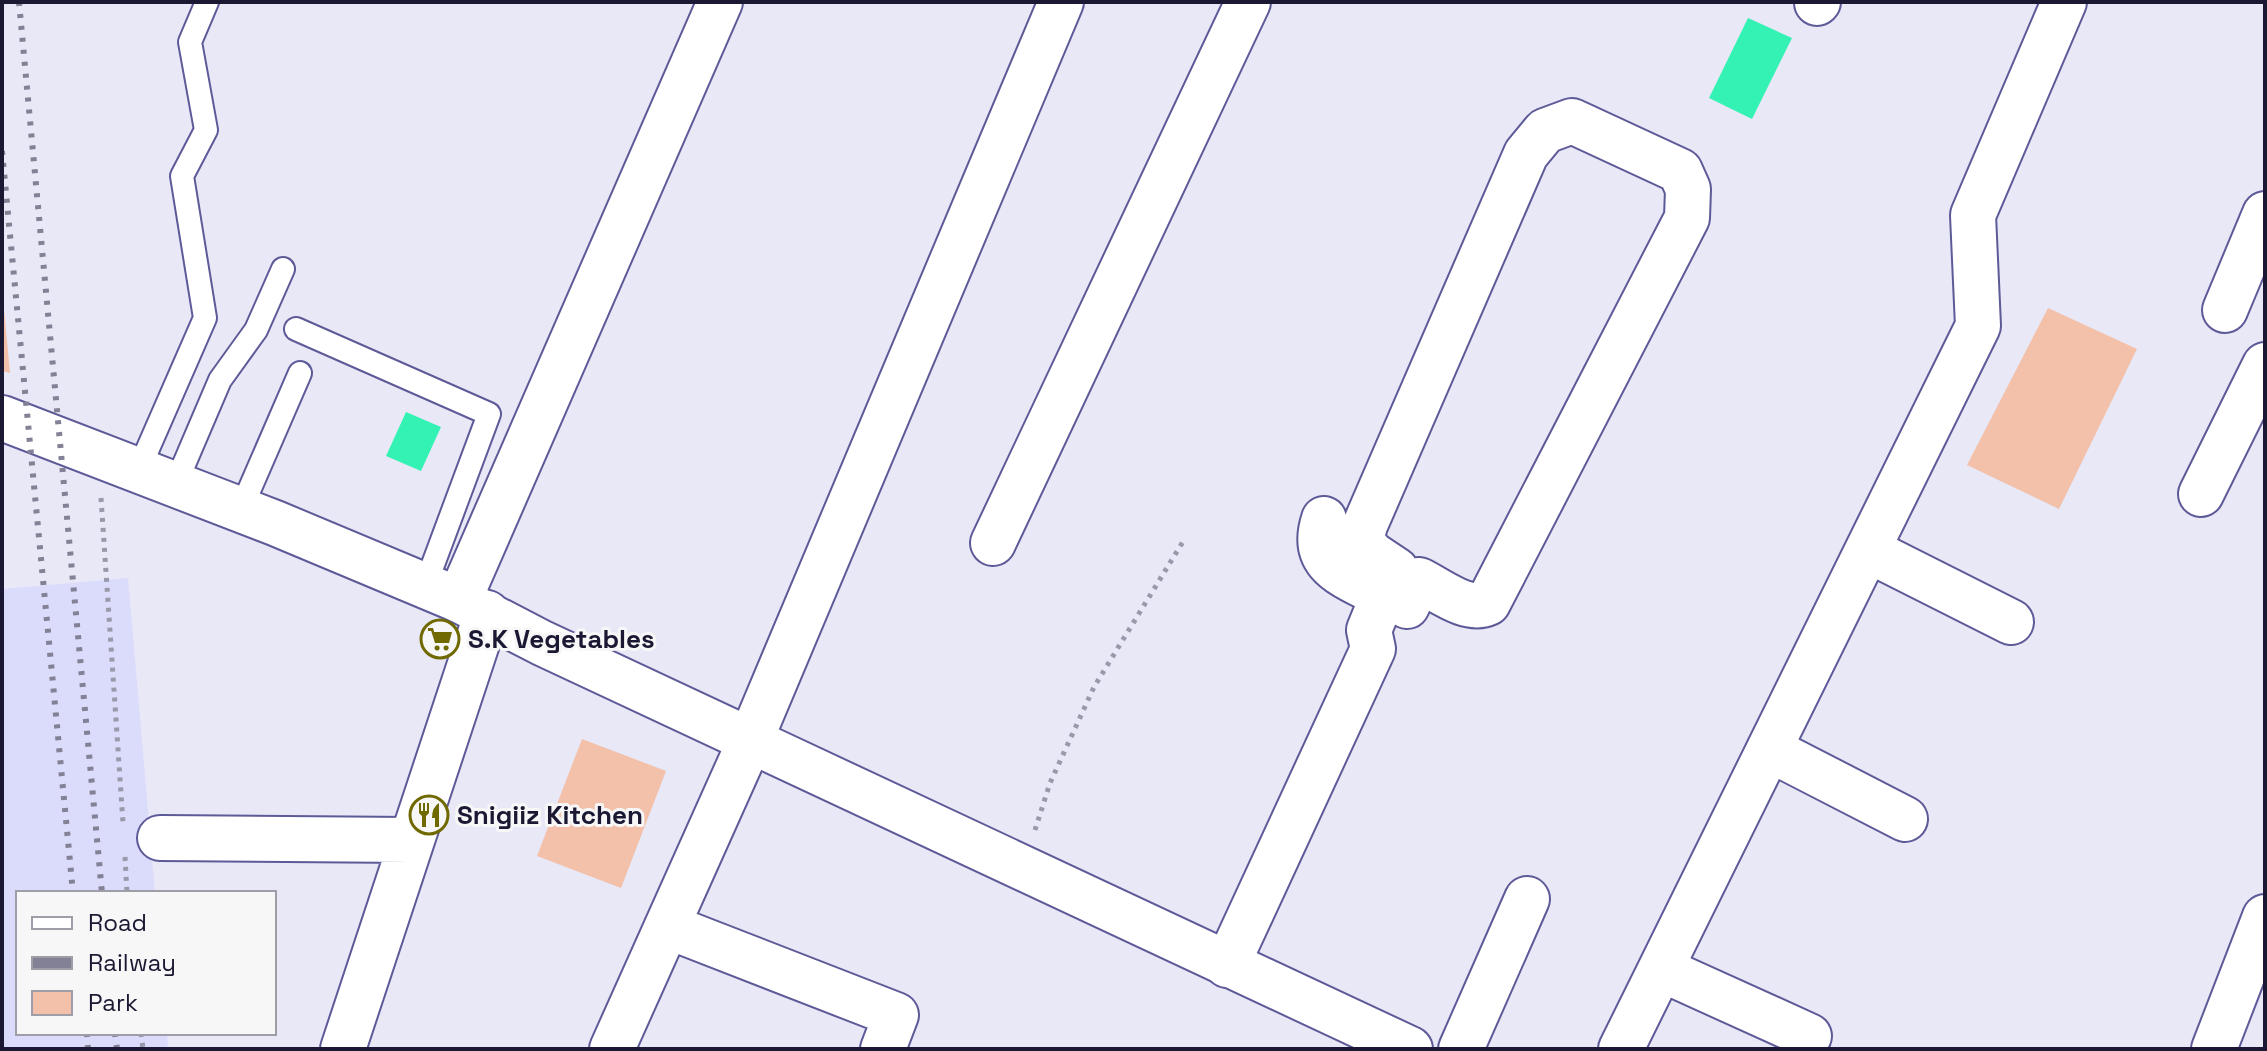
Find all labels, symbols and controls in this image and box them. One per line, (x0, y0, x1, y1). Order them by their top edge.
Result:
supermarket icon: S.K Vegetables (419, 618, 461, 660)
place label: S.K Vegetables (468, 622, 655, 656)
restaurant icon: Snigiiz Kitchen (408, 794, 450, 836)
place label: Snigiiz Kitchen (457, 798, 643, 832)
legend (16, 891, 276, 1035)
text: Road (88, 907, 147, 938)
text: Railway (88, 947, 176, 978)
text: Park (88, 987, 138, 1018)

